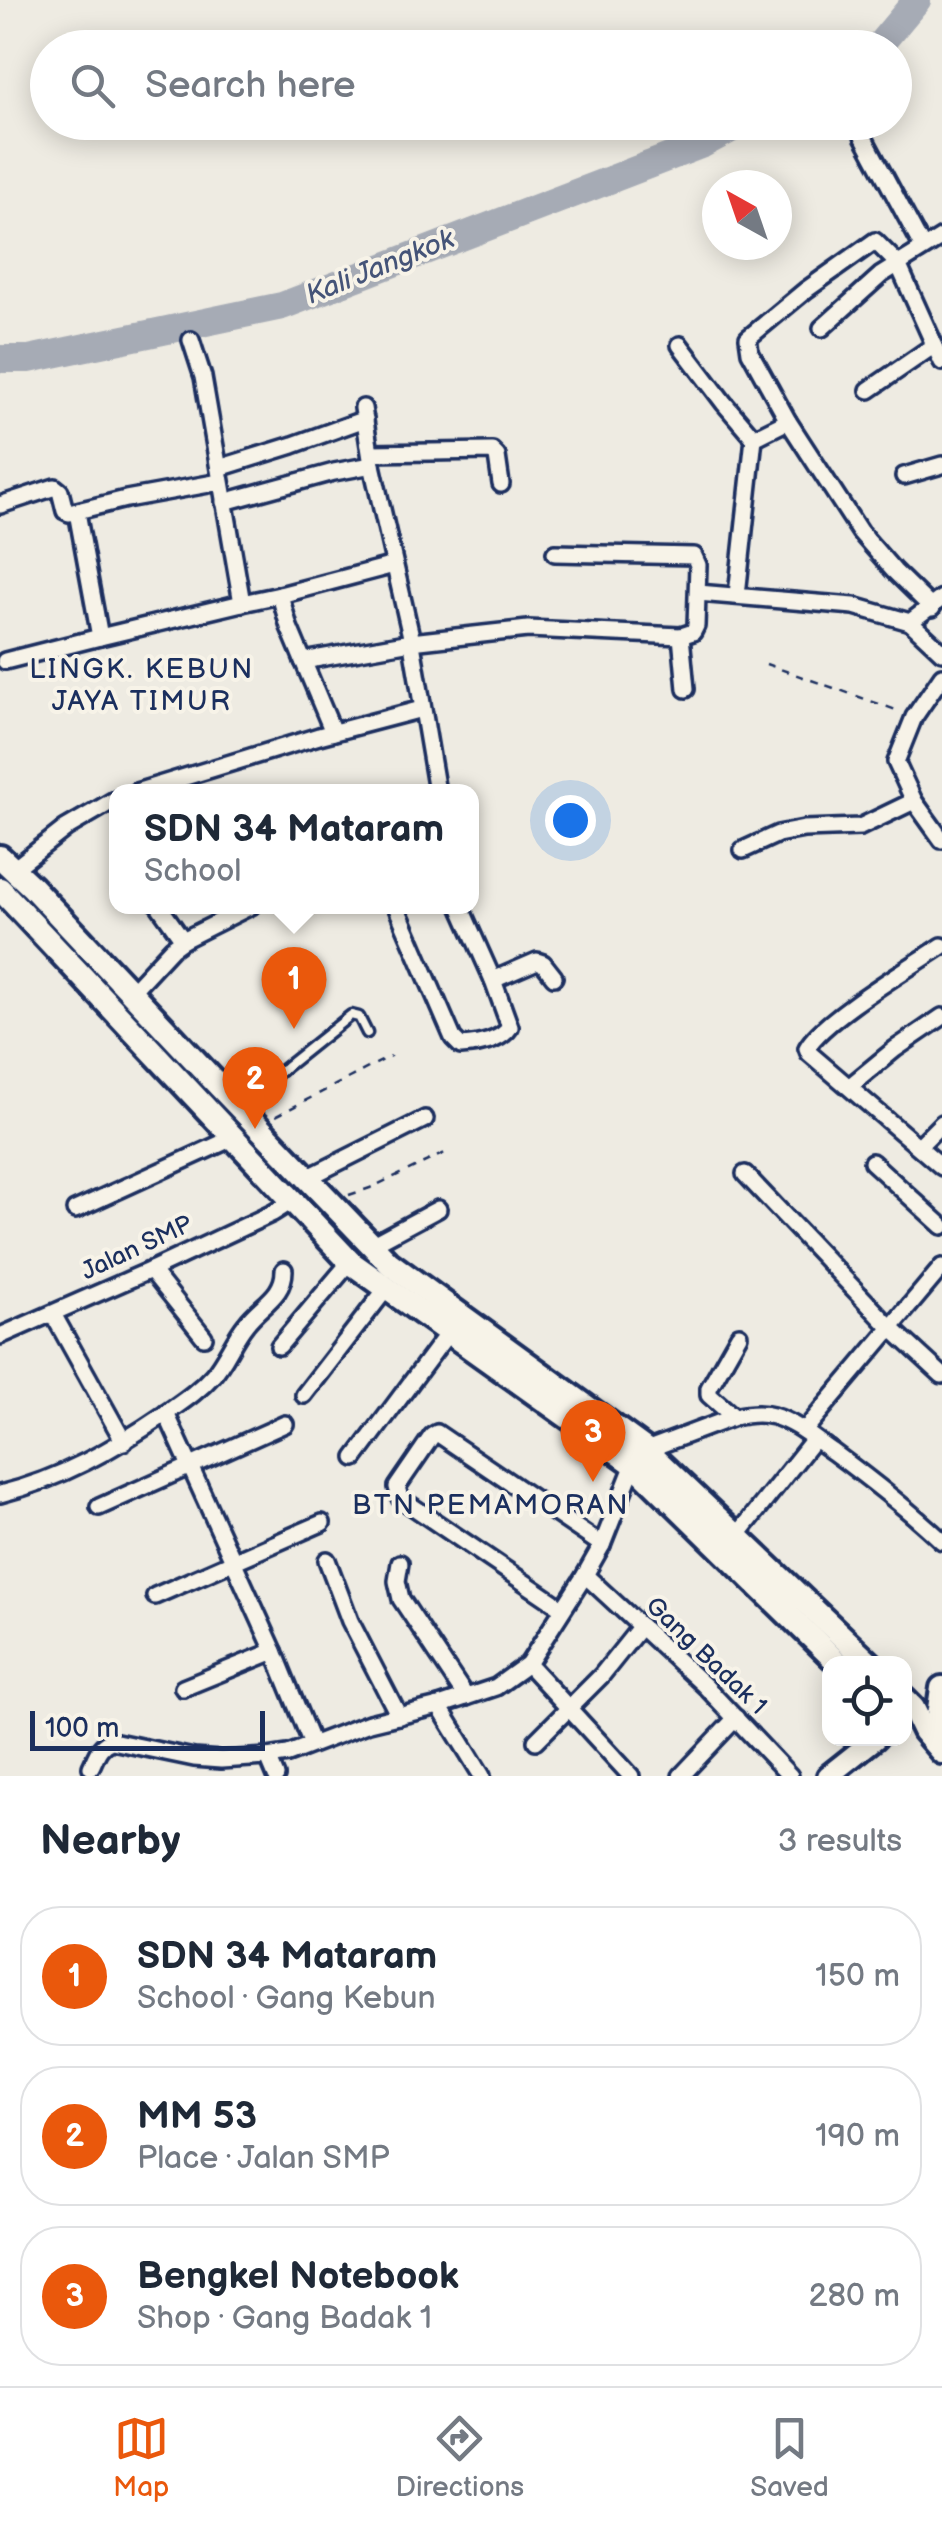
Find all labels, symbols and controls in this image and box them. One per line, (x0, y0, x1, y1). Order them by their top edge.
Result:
search box (30, 30, 912, 140)
icon: search (65, 58, 120, 113)
text: Search here (145, 63, 356, 108)
north arrow (702, 170, 792, 260)
water label: Kali Jangkok (301, 222, 460, 312)
district label: LINGK. KEBUN JAYA TIMUR (29, 653, 255, 718)
popup (109, 784, 479, 914)
your location (545, 795, 596, 846)
text: SDN 34 Mataram (144, 807, 444, 852)
text: School (144, 852, 242, 891)
pin: 1 (262, 946, 326, 1029)
pin: 2 (222, 1046, 288, 1129)
street label: Jalan SMP (77, 1209, 198, 1287)
pin: 3 (560, 1400, 626, 1482)
district label: BTN PEMAMORAN (352, 1489, 630, 1522)
street label: Gang Badak 1 (639, 1590, 773, 1722)
map controls (822, 1656, 912, 1746)
button: locate (822, 1656, 912, 1746)
scale bar (30, 1706, 265, 1750)
text: 100 m (45, 1712, 119, 1745)
text: Nearby (40, 1816, 180, 1867)
text: 3 results (778, 1822, 902, 1861)
text: SDN 34 Mataram (137, 1934, 437, 1979)
text: 1 (68, 1957, 81, 1996)
text: 150 m (815, 1957, 900, 1996)
text: School · Gang Kebun (137, 1979, 436, 2018)
text: MM 53 (137, 2094, 257, 2139)
text: 2 (65, 2117, 84, 2156)
text: 190 m (815, 2117, 900, 2156)
text: Place · Jalan SMP (137, 2139, 390, 2178)
text: Bengkel Notebook (137, 2254, 459, 2299)
text: 3 (65, 2277, 84, 2316)
text: 280 m (809, 2277, 900, 2316)
text: Shop · Gang Badak 1 (137, 2299, 432, 2338)
tab: Map (113, 2411, 169, 2504)
tab: Directions (395, 2411, 524, 2504)
tab: Saved (750, 2411, 829, 2504)

